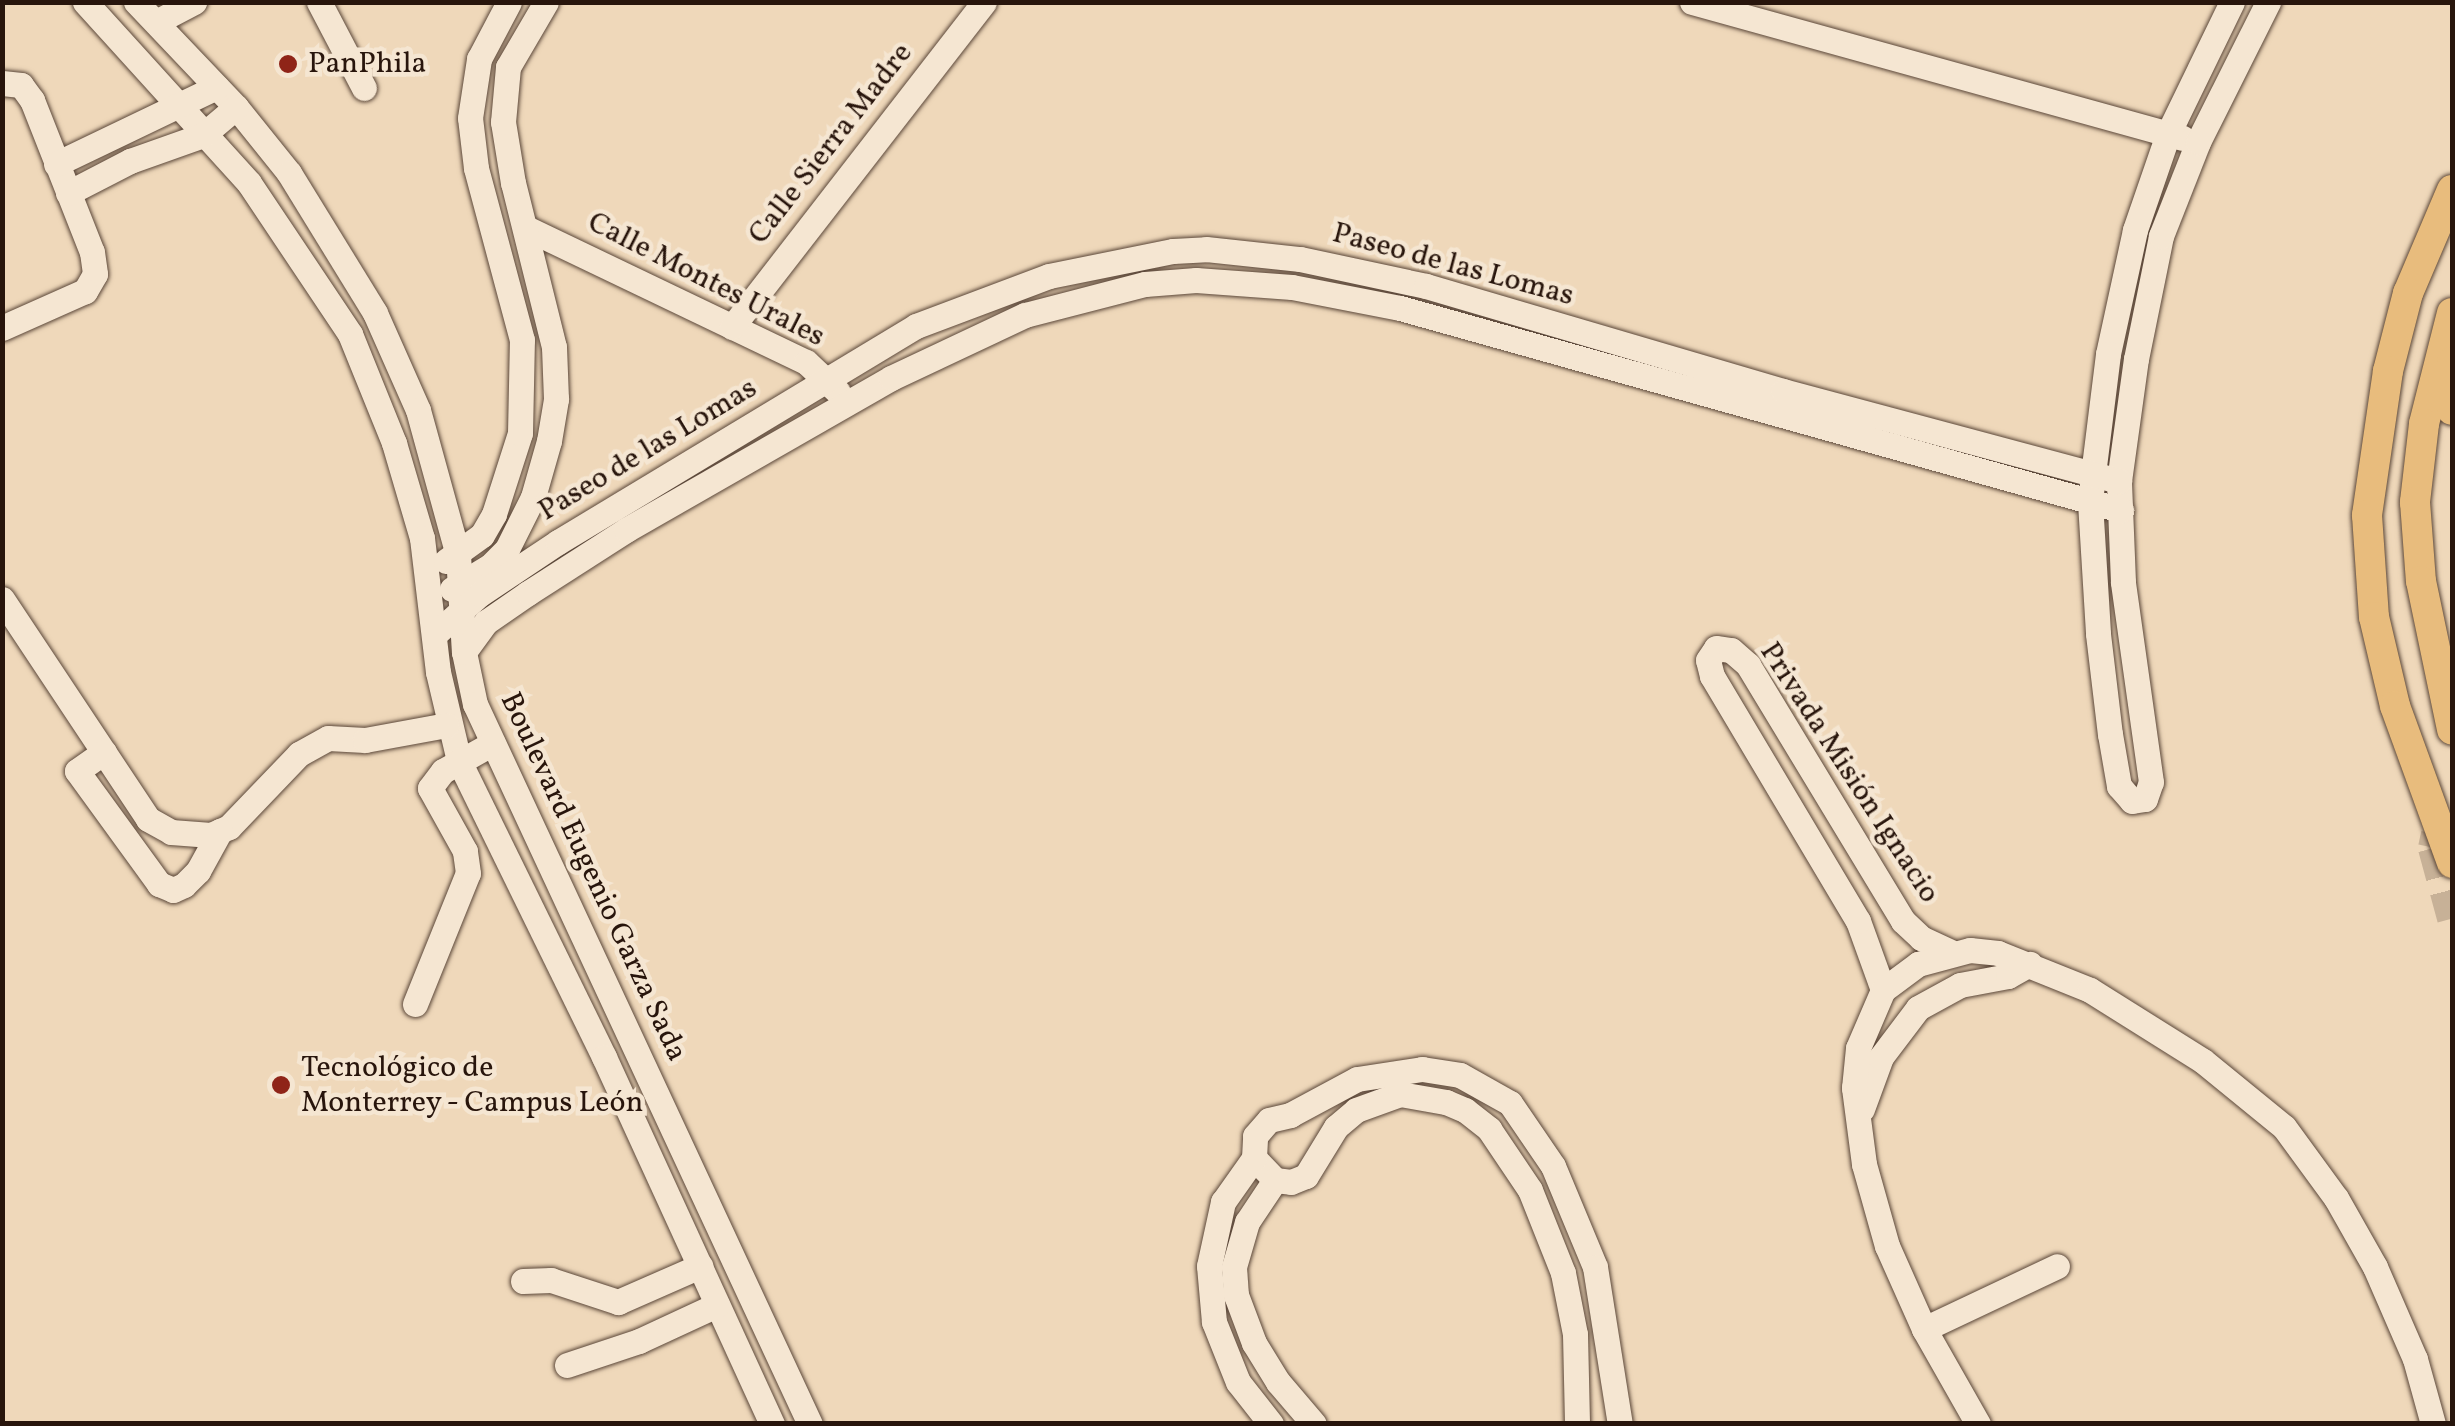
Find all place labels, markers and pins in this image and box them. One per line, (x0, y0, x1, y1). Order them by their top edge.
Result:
place label: PanPhila (308, 46, 427, 82)
marker: PanPhila (277, 53, 299, 75)
place label: Tecnológico de Monterrey - Campus León (301, 1050, 645, 1120)
marker: Tecnológico de Monterrey - Campus León (270, 1074, 292, 1096)

